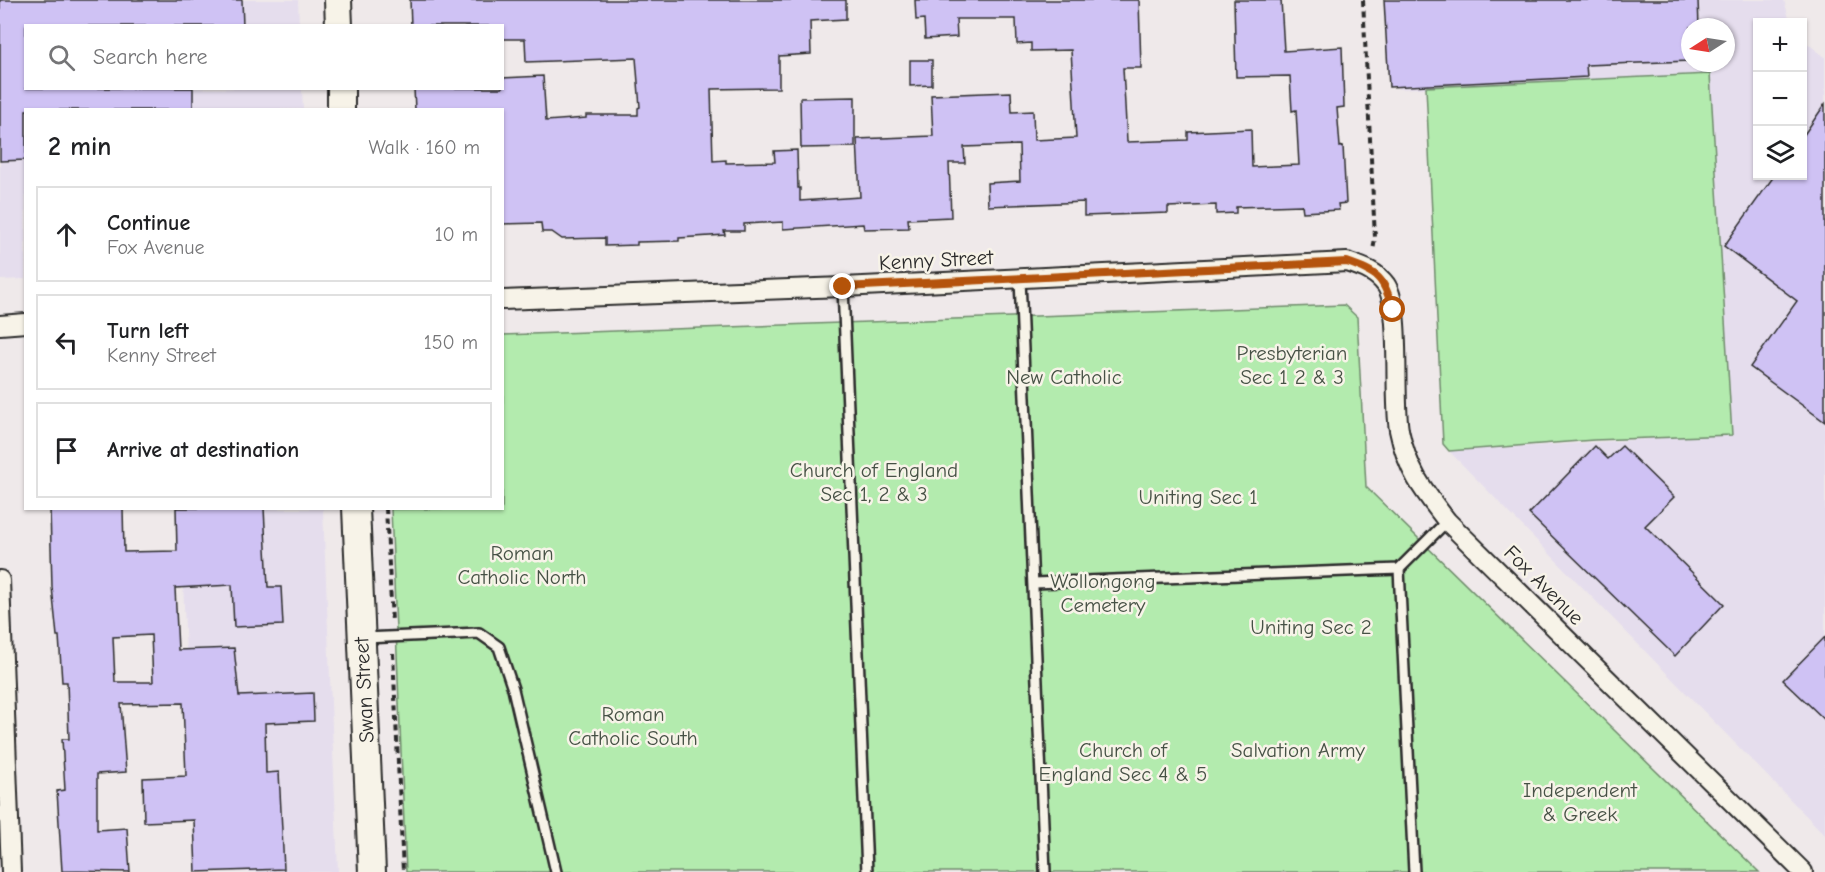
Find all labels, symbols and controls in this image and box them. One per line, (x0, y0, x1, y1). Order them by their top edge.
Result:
north arrow (1681, 18, 1735, 72)
map controls (1753, 18, 1807, 180)
button: + (1753, 18, 1807, 72)
search box (24, 24, 504, 90)
icon: search (45, 41, 78, 74)
text: Search here (93, 44, 208, 70)
button: − (1753, 72, 1807, 126)
button: layers (1753, 126, 1807, 180)
text: 2 min (48, 132, 111, 162)
text: Walk · 160 m (369, 136, 480, 159)
text: Continue (107, 210, 190, 236)
icon: ahead (50, 218, 83, 251)
text: 10 m (435, 223, 478, 246)
text: Fox Avenue (107, 236, 205, 259)
street label: Kenny Street (878, 245, 995, 275)
route end (829, 273, 855, 299)
route start (1379, 296, 1405, 322)
text: Turn left (107, 318, 189, 344)
icon: left (50, 326, 83, 359)
text: 150 m (424, 331, 478, 354)
park label: Presbyterian Sec 1 2 & 3 (1237, 341, 1347, 389)
text: Kenny Street (107, 344, 216, 367)
park label: New Catholic (1006, 365, 1122, 389)
icon: arrive (50, 434, 83, 467)
text: Arrive at destination (107, 437, 299, 463)
park label: Church of England Sec 1, 2 & 3 (790, 458, 958, 506)
park label: Uniting Sec 1 (1139, 485, 1258, 509)
street label: Fox Avenue (1499, 540, 1589, 630)
park label: Roman Catholic North (457, 541, 587, 589)
park label: Wollongong Cemetery (1050, 569, 1156, 617)
park label: Uniting Sec 2 (1250, 615, 1372, 639)
street label: Swan Street (349, 636, 379, 743)
park label: Roman Catholic South (568, 702, 698, 750)
park label: Church of England Sec 4 & 5 (1039, 738, 1207, 786)
park label: Salvation Army (1231, 738, 1366, 762)
park label: Independent & Greek (1523, 778, 1638, 826)

